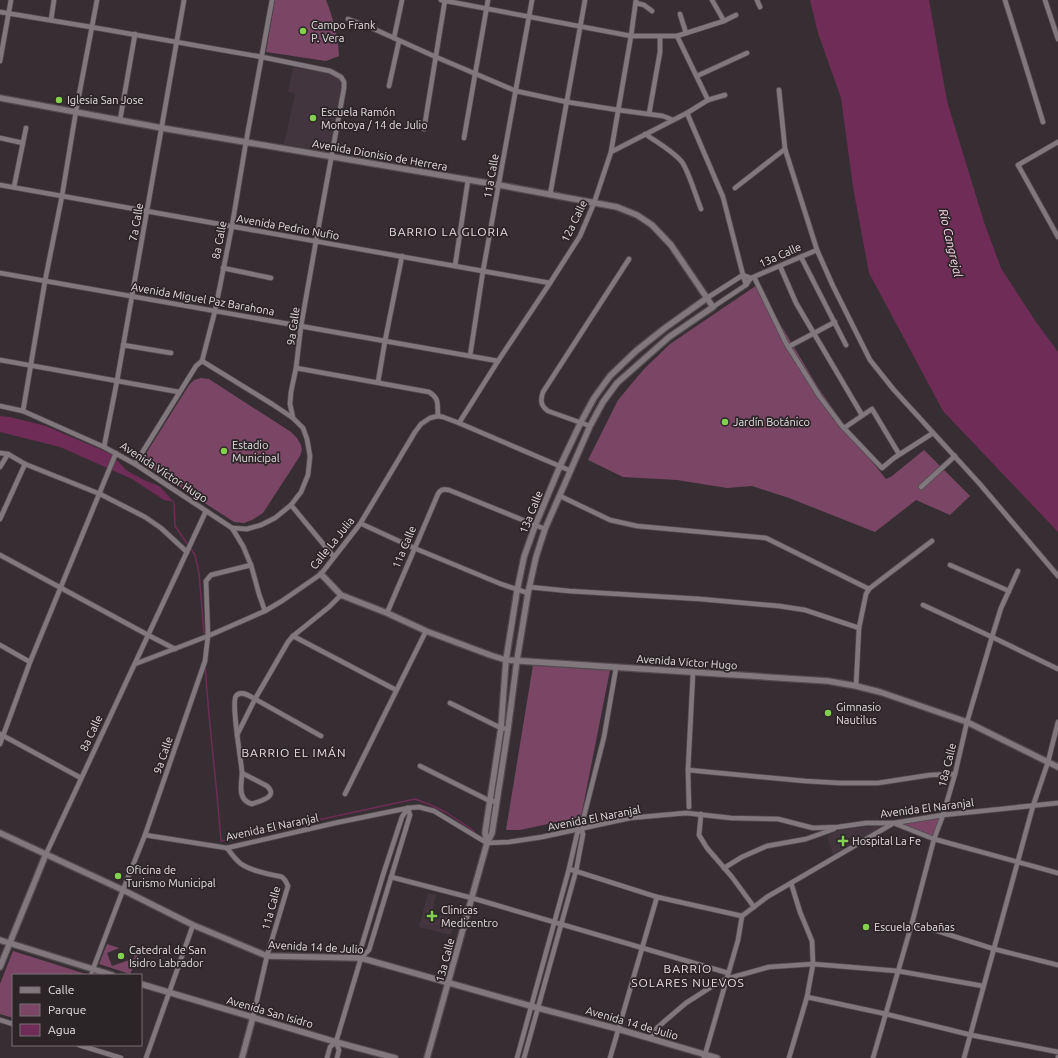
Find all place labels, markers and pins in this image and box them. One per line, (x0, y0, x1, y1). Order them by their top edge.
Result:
place label: Campo Frank P. Vera (311, 19, 376, 44)
marker: Campo Frank P. Vera (298, 26, 308, 36)
place label: Iglesia San Jose (67, 94, 144, 106)
marker: Iglesia San Jose (54, 95, 64, 105)
place label: Escuela Ramón Montoya / 14 de Julio (321, 106, 428, 131)
marker: Escuela Ramón Montoya / 14 de Julio (308, 113, 318, 123)
place label: Jardín Botánico (733, 416, 810, 428)
marker: Jardín Botánico (720, 417, 730, 427)
place label: Estadio Municipal (232, 439, 280, 464)
marker: Estadio Municipal (219, 446, 229, 456)
place label: Gimnasio Nautilus (836, 701, 881, 726)
marker: Gimnasio Nautilus (823, 708, 833, 718)
marker: Hospital La Fe (837, 835, 849, 847)
place label: Hospital La Fe (852, 835, 921, 847)
place label: Oficina de Turismo Municipal (126, 864, 216, 889)
marker: Oficina de Turismo Municipal (113, 871, 123, 881)
place label: Clinicas Medicentro (441, 904, 498, 929)
marker: Clinicas Medicentro (426, 910, 438, 922)
place label: Escuela Cabañas (874, 921, 955, 933)
marker: Escuela Cabañas (861, 922, 871, 932)
place label: Catedral de San Isidro Labrador (129, 944, 206, 969)
marker: Catedral de San Isidro Labrador (116, 951, 126, 961)

